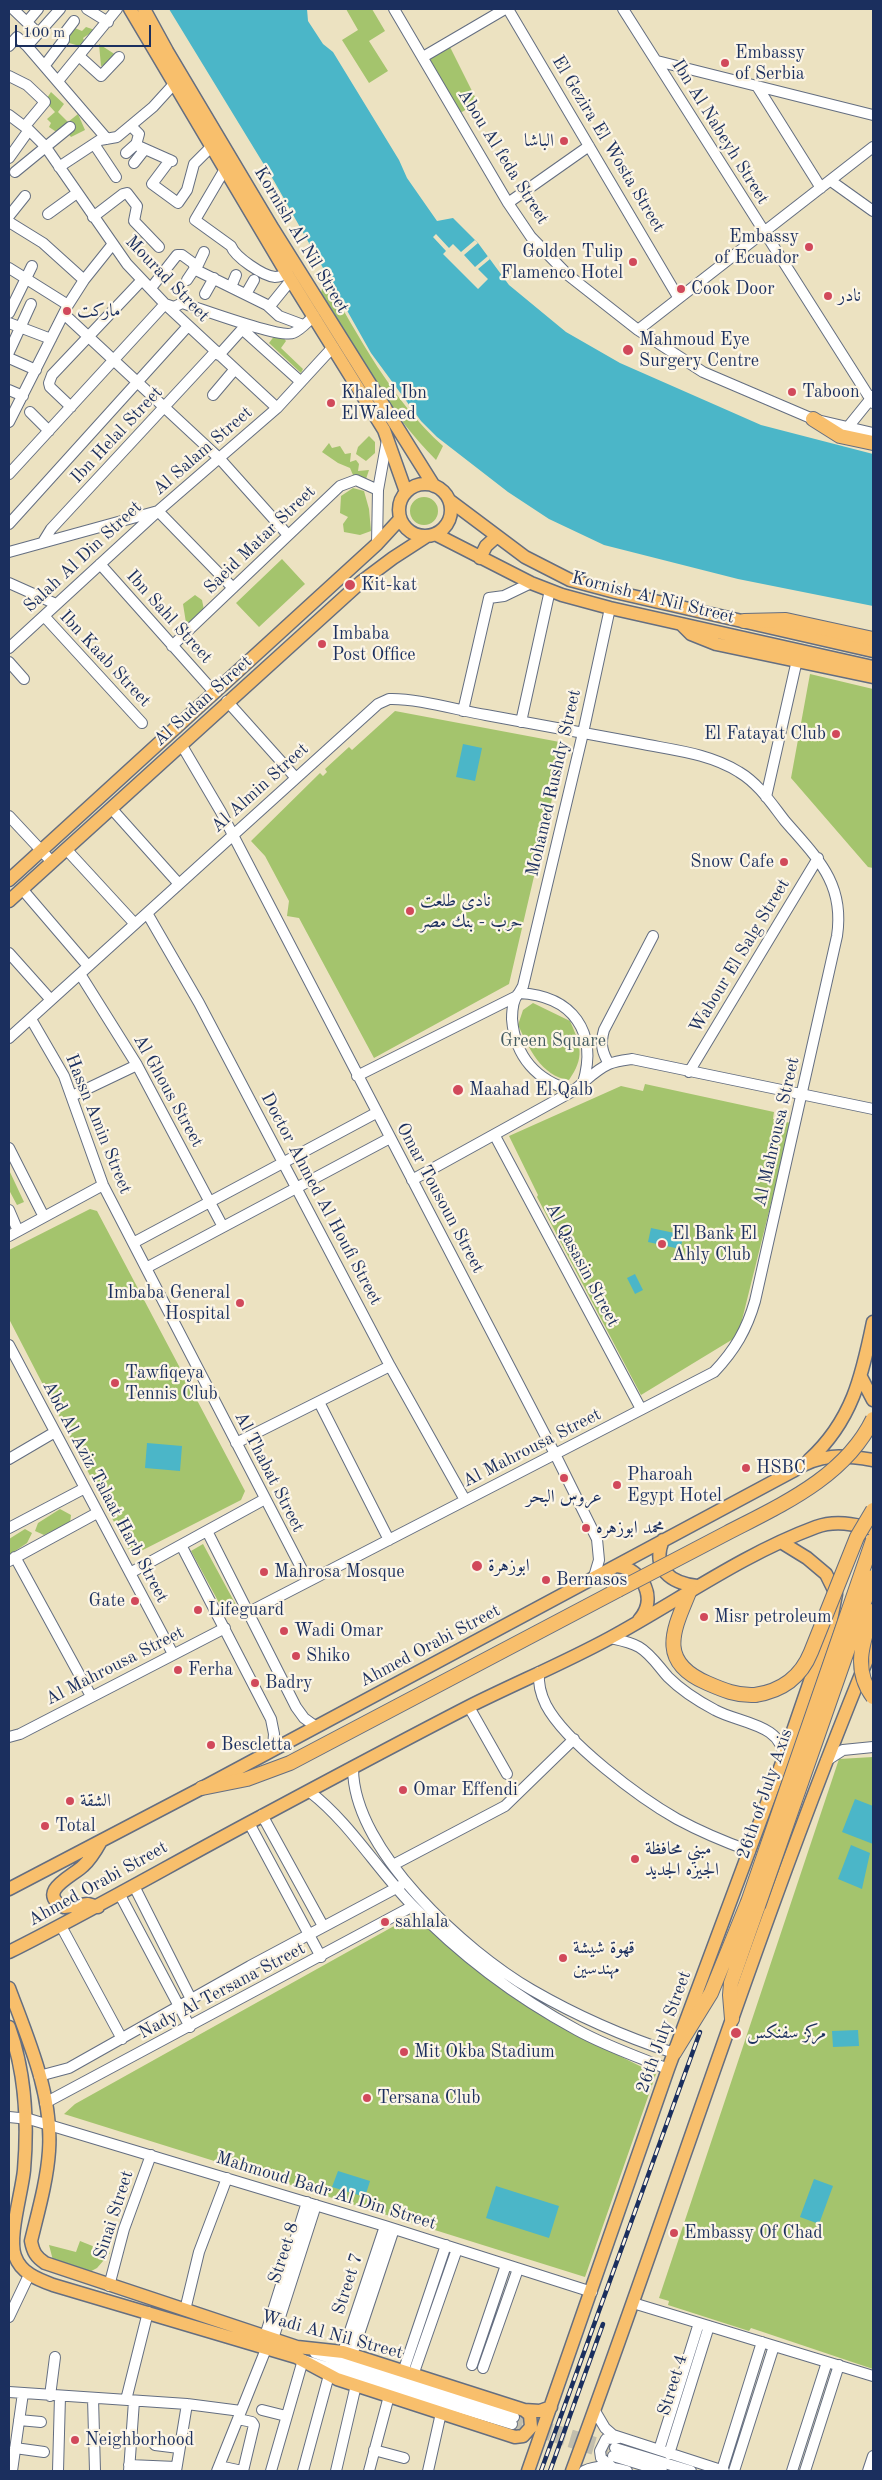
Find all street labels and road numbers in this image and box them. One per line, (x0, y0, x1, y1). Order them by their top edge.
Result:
street label: El Gezira El Wosta Street (547, 52, 669, 236)
street label: Ibn Al Nabeyh Street (667, 55, 773, 209)
street label: Abou Al feda Street (453, 85, 553, 229)
street label: Kornish Al Nil Street (249, 163, 353, 317)
street label: Mourad Street (120, 231, 214, 327)
street label: Ibn Helal Street (67, 382, 167, 488)
street label: Al Salam Street (149, 402, 257, 500)
street label: Saeid Matar Street (200, 481, 320, 599)
street label: Salah Al Din Street (19, 497, 147, 617)
street label: Ibn Sahl Street (121, 566, 217, 668)
street label: Kornish Al Nil Street (569, 567, 737, 629)
street label: Ibn Kaab Street (55, 606, 155, 712)
street label: Al Sudan Street (149, 651, 257, 751)
street label: Mohamed Rushdy Street (522, 687, 586, 879)
street label: Al Almin Street (207, 739, 313, 837)
street label: Wabour El Salg Street (685, 875, 795, 1037)
street label: Al Ghous Street (128, 1031, 208, 1151)
street label: Hassn Amin Street (60, 1051, 136, 1197)
street label: Al Mahrousa Street (749, 1055, 805, 1209)
street label: Doctor Ahmed Al Houfi Street (256, 1089, 386, 1309)
street label: Omar Tousoun Street (391, 1119, 489, 1277)
street label: Al Qasasin Street (540, 1199, 624, 1331)
street label: Abd Al Aziz Talaat Harb Street (37, 1378, 173, 1606)
street label: Al Mahrousa Street (459, 1404, 605, 1492)
street label: Al Thabat Street (229, 1408, 309, 1536)
street label: Ahmed Orabi Street (356, 1600, 504, 1692)
street label: Al Mahrousa Street (42, 1622, 188, 1710)
street label: 26th of July Axis (733, 1726, 797, 1862)
street label: Ahmed Orabi Street (24, 1837, 172, 1931)
street label: Nady Al Tersana Street (135, 1938, 309, 2044)
street label: 26th July Street (632, 1968, 696, 2096)
street label: Mahmoud Badr Al Din Street (213, 2147, 439, 2235)
street label: Sinai Street (89, 2168, 139, 2262)
street label: Street 8 (264, 2220, 304, 2286)
street label: Street 7 (328, 2251, 368, 2317)
street label: Wadi Al Nil Street (259, 2306, 405, 2364)
street label: Street 4 (653, 2352, 693, 2418)

